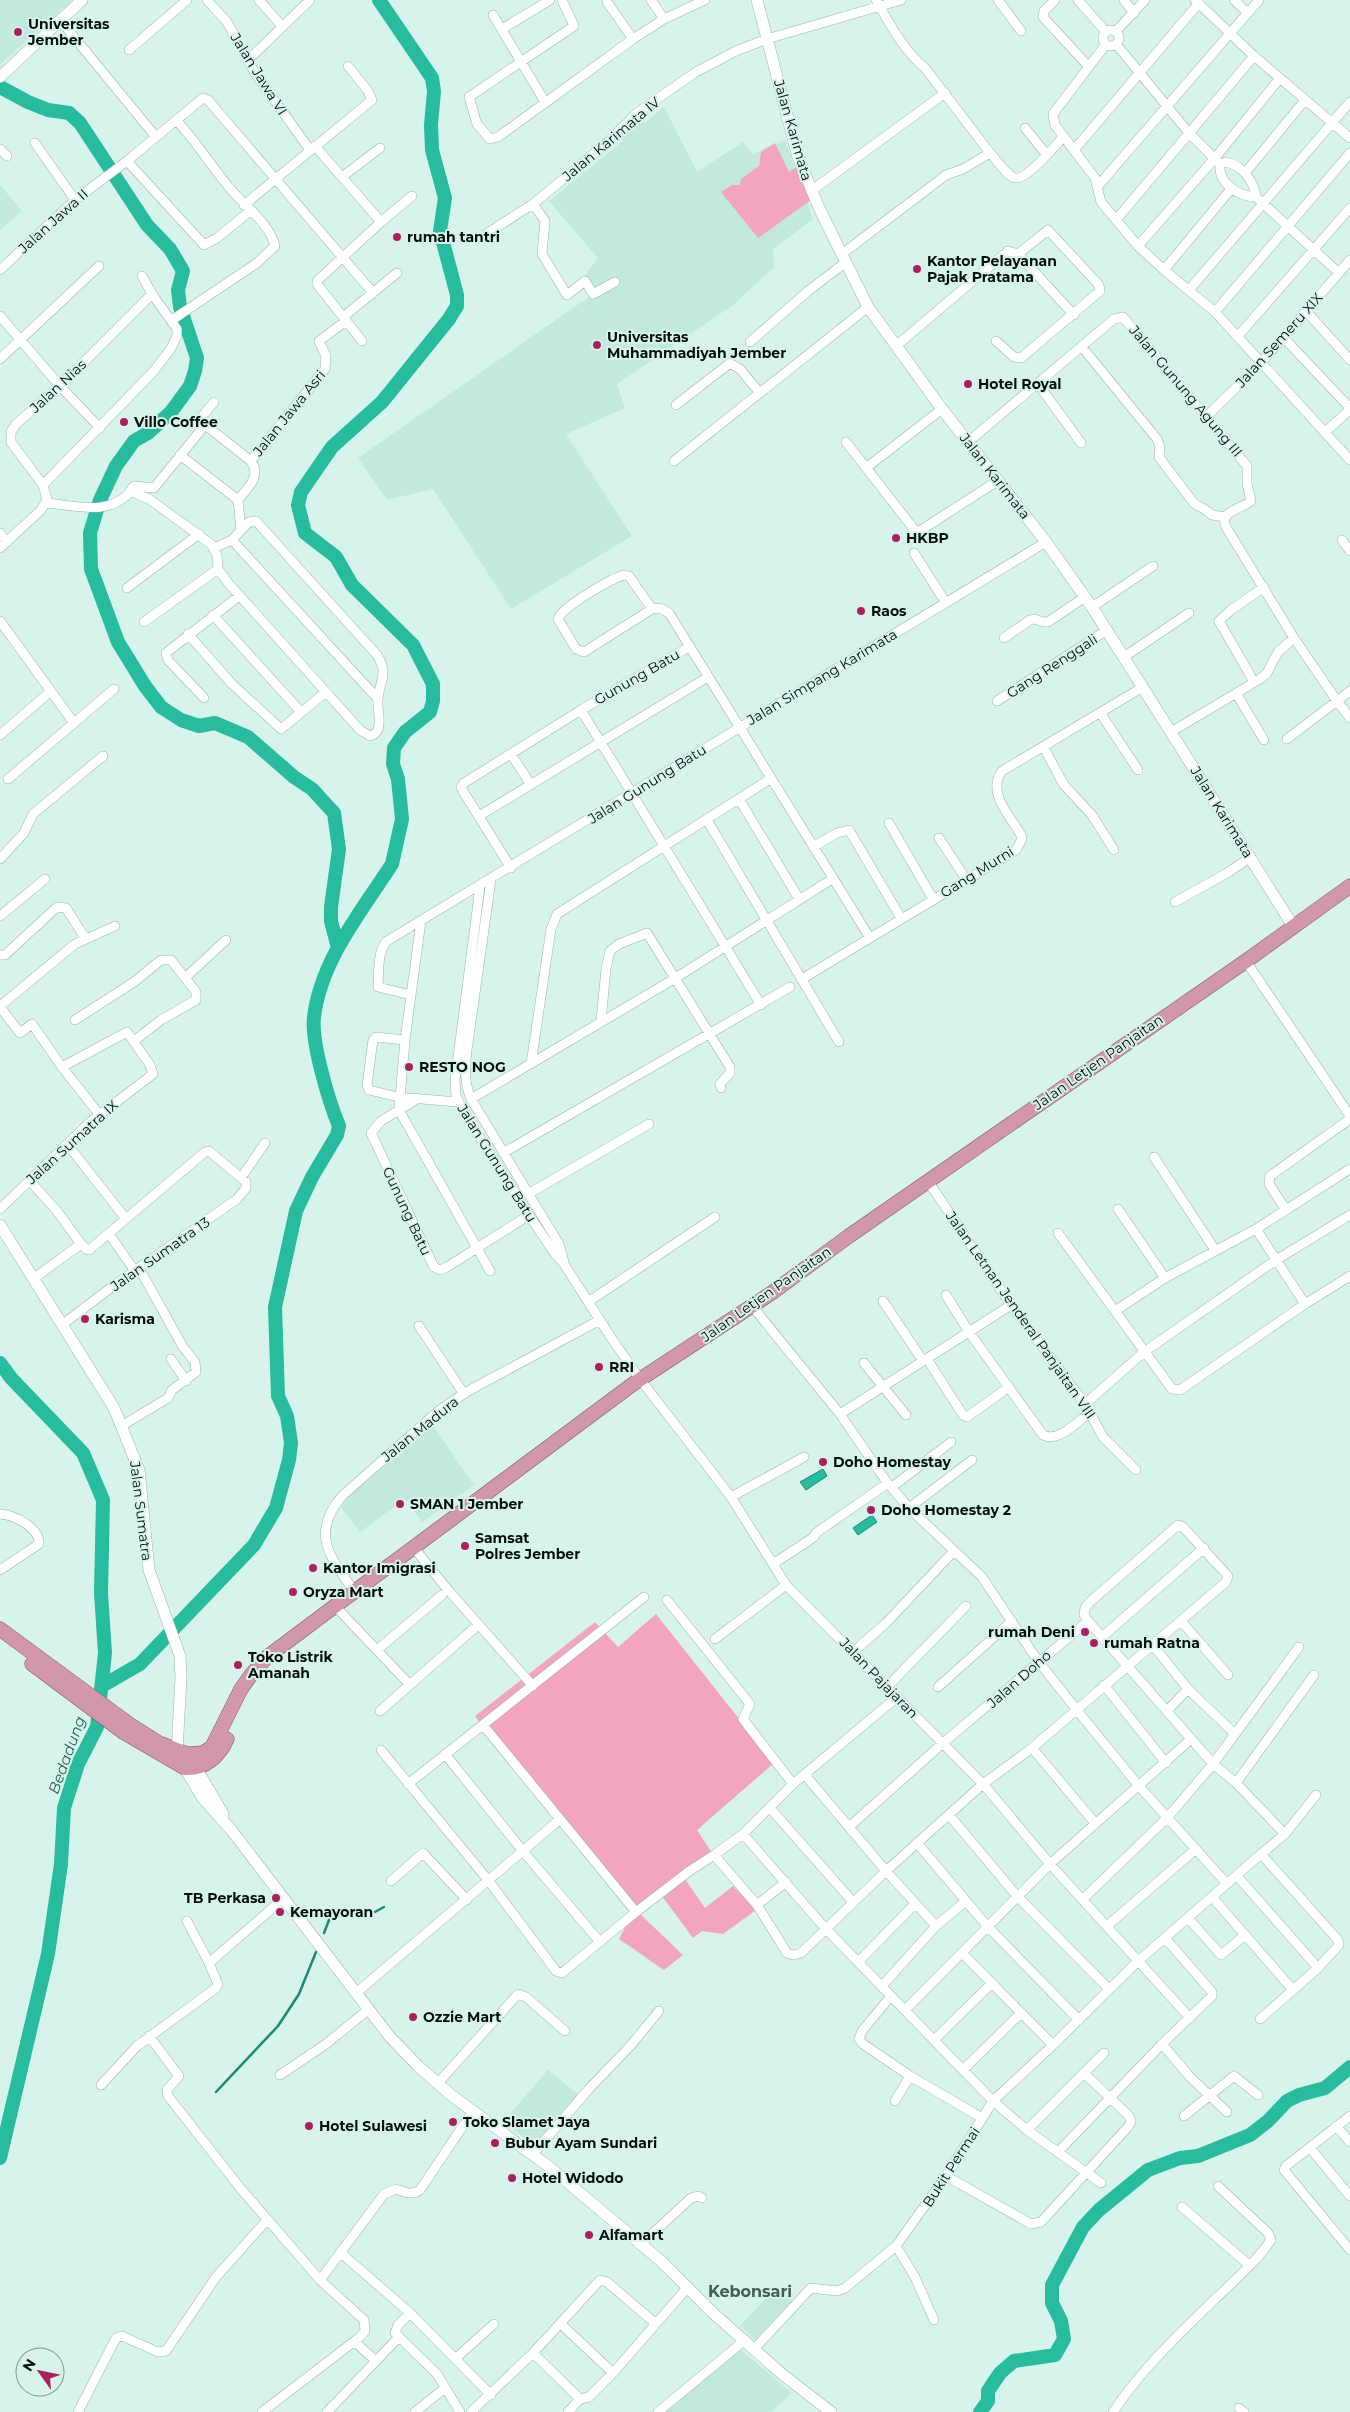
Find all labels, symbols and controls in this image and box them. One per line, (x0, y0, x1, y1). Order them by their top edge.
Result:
place label: Universitas Jember (27, 15, 110, 49)
marker: Universitas Jember (12, 26, 24, 38)
street label: Jalan Jawa VI (226, 29, 291, 118)
street label: Jalan Karimata (770, 76, 816, 183)
street label: Jalan Karimata IV (558, 93, 664, 186)
street label: Jalan Jawa II (14, 185, 92, 258)
place label: rumah tantri (407, 228, 500, 246)
marker: rumah tantri (391, 231, 403, 243)
place label: Kantor Pelayanan Pajak Pratama (927, 252, 1057, 286)
marker: Kantor Pelayanan Pajak Pratama (911, 263, 923, 275)
street label: Jalan Semeru XIX (1231, 289, 1326, 392)
street label: Jalan Gunung Agung III (1125, 321, 1246, 461)
place label: Universitas Muhammadiyah Jember (607, 328, 786, 362)
marker: Universitas Muhammadiyah Jember (591, 339, 603, 351)
street label: Jalan Nias (25, 355, 90, 417)
street label: Jalan Jawa Asri (248, 366, 329, 460)
place label: Hotel Royal (978, 375, 1062, 393)
marker: Hotel Royal (962, 378, 974, 390)
place label: Villo Coffee (133, 413, 218, 431)
marker: Villo Coffee (118, 416, 130, 428)
street label: Jalan Karimata (955, 428, 1034, 523)
place label: HKBP (906, 529, 949, 547)
marker: HKBP (890, 532, 902, 544)
place label: Raos (871, 602, 907, 620)
marker: Raos (855, 605, 867, 617)
street label: Jalan Simpang Karimata (743, 625, 900, 730)
street label: Gang Renggali (1003, 630, 1101, 702)
street label: Gunung Batu (591, 645, 683, 709)
street label: Jalan Gunung Batu (584, 740, 710, 828)
street label: Jalan Karimata (1186, 762, 1257, 861)
street label: Gang Murni (937, 842, 1017, 902)
street label: Jalan Letjen Panjaitan (1029, 1010, 1166, 1114)
place label: RESTO NOG (419, 1058, 506, 1076)
marker: RESTO NOG (403, 1061, 415, 1073)
street label: Jalan Sumatra IX (22, 1096, 122, 1189)
street label: Jalan Gunung Batu (453, 1100, 541, 1226)
street label: Gunung Batu (379, 1164, 435, 1258)
street label: Jalan Letnan Jenderal Panjaitan VIII (941, 1207, 1100, 1422)
street label: Jalan Sumatra 13 (106, 1213, 213, 1296)
street label: Jalan Letjen Panjaitan (697, 1242, 834, 1346)
place label: Karisma (95, 1310, 155, 1328)
marker: Karisma (79, 1313, 91, 1325)
place label: RRI (609, 1358, 634, 1376)
marker: RRI (593, 1361, 605, 1373)
street label: Jalan Madura (377, 1392, 462, 1466)
place label: Doho Homestay (833, 1453, 951, 1471)
marker: Doho Homestay (817, 1456, 829, 1468)
street label: Jalan Sumatra (126, 1459, 156, 1562)
place label: SMAN 1 Jember (410, 1495, 523, 1513)
marker: SMAN 1 Jember (394, 1498, 406, 1510)
place label: Doho Homestay 2 (881, 1501, 1011, 1519)
marker: Doho Homestay 2 (865, 1504, 877, 1516)
place label: Samsat Polres Jember (475, 1529, 580, 1563)
marker: Samsat Polres Jember (459, 1540, 471, 1552)
place label: Kantor Imigrasi (323, 1559, 436, 1577)
marker: Kantor Imigrasi (307, 1562, 319, 1574)
place label: Oryza Mart (303, 1583, 384, 1601)
marker: Oryza Mart (287, 1586, 299, 1598)
place label: rumah Deni (988, 1623, 1075, 1641)
marker: rumah Deni (1079, 1626, 1091, 1638)
street label: Jalan Pajajaran (835, 1633, 922, 1722)
place label: rumah Ratna (1104, 1634, 1200, 1652)
marker: rumah Ratna (1088, 1637, 1100, 1649)
street label: Jalan Doho (983, 1646, 1055, 1712)
place label: Toko Listrik Amanah (247, 1648, 333, 1682)
marker: Toko Listrik Amanah (232, 1659, 244, 1671)
water label: Bedadung (44, 1713, 89, 1796)
place label: TB Perkasa (184, 1889, 266, 1907)
marker: TB Perkasa (270, 1892, 282, 1904)
place label: Kemayoran (290, 1903, 373, 1921)
marker: Kemayoran (274, 1906, 286, 1918)
place label: Ozzie Mart (423, 2008, 501, 2026)
marker: Ozzie Mart (407, 2011, 419, 2023)
place label: Toko Slamet Jaya (463, 2113, 590, 2131)
marker: Toko Slamet Jaya (447, 2116, 459, 2128)
place label: Hotel Sulawesi (319, 2117, 427, 2135)
marker: Hotel Sulawesi (303, 2120, 315, 2132)
street label: Bukit Permai (918, 2123, 984, 2211)
place label: Bubur Ayam Sundari (505, 2134, 657, 2152)
marker: Bubur Ayam Sundari (489, 2137, 501, 2149)
place label: Hotel Widodo (522, 2169, 624, 2187)
marker: Hotel Widodo (506, 2172, 518, 2184)
place label: Alfamart (598, 2226, 664, 2244)
marker: Alfamart (583, 2229, 595, 2241)
district label: Kebonsari (708, 2282, 792, 2301)
north arrow (15, 2347, 65, 2397)
text: N (18, 2355, 40, 2375)

